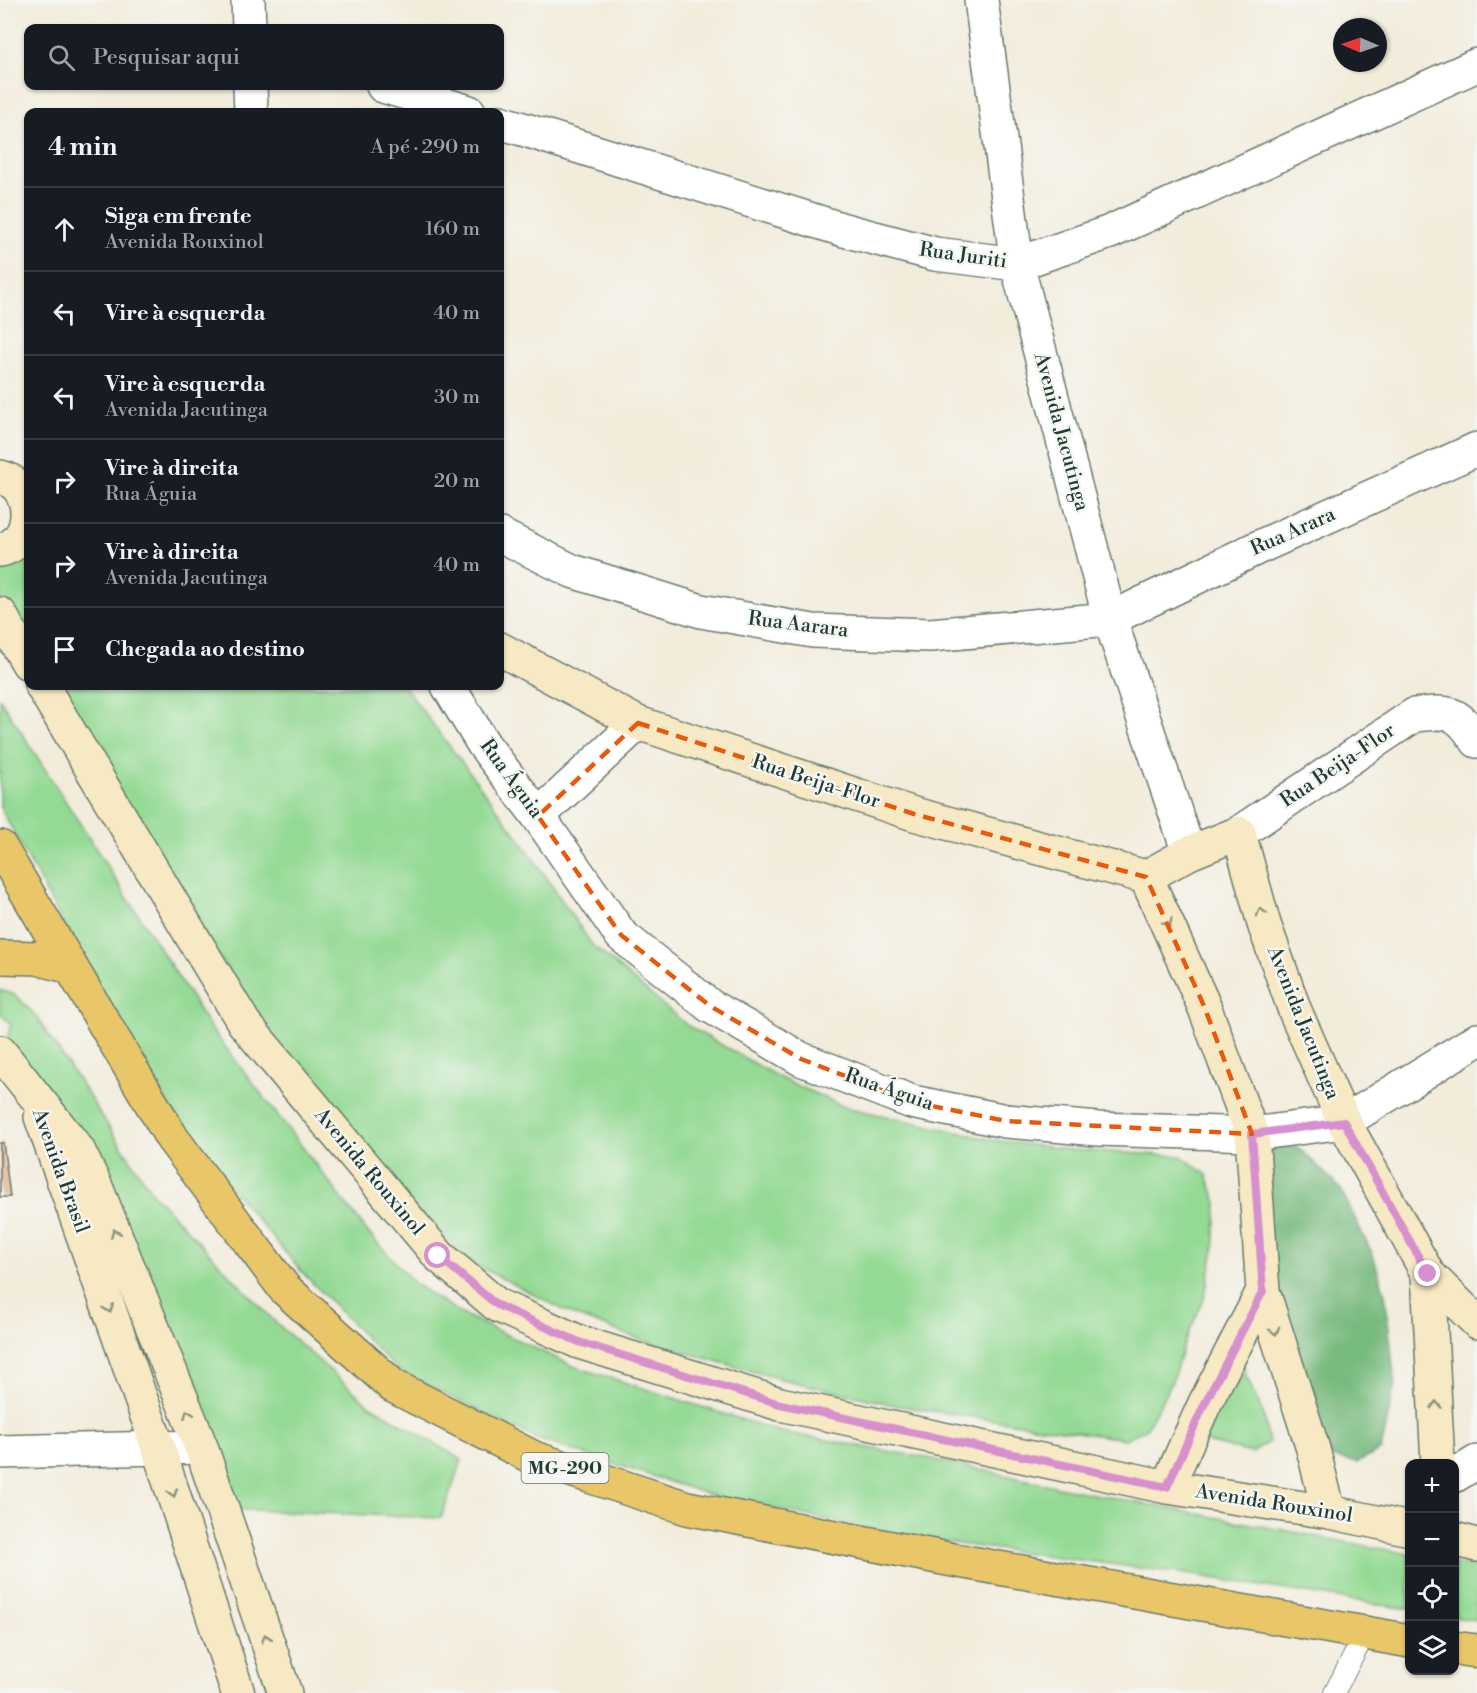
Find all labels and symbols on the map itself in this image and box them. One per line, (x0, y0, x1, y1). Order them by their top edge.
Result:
north arrow (1333, 18, 1387, 72)
street label: Rua Juriti (917, 237, 1009, 275)
street label: Avenida Jacutinga (1028, 349, 1094, 515)
street label: Rua Arara (1247, 502, 1340, 562)
street label: Rua Aarara (746, 606, 851, 644)
street label: Rua Beija-Flor (1276, 718, 1401, 814)
street label: Rua Águia (474, 734, 550, 824)
street label: Rua Beija-Flor (749, 749, 884, 815)
one-way arrow (1256, 907, 1268, 918)
one-way arrow (1160, 917, 1172, 928)
street label: Avenida Jacutinga (1261, 942, 1345, 1104)
street label: Rua Águia (841, 1062, 938, 1117)
street label: Avenida Rouxinol (308, 1102, 430, 1241)
street label: Avenida Brasil (26, 1104, 94, 1237)
one-way arrow (110, 1228, 122, 1239)
route start (424, 1242, 450, 1268)
route end (1414, 1260, 1440, 1286)
one-way arrow (102, 1303, 114, 1314)
one-way arrow (1268, 1325, 1280, 1336)
one-way arrow (1429, 1401, 1442, 1410)
one-way arrow (183, 1409, 195, 1420)
road number: MG-290 (522, 1453, 608, 1483)
street label: Avenida Rouxinol (1193, 1479, 1354, 1529)
one-way arrow (166, 1487, 178, 1498)
one-way arrow (261, 1633, 274, 1644)

